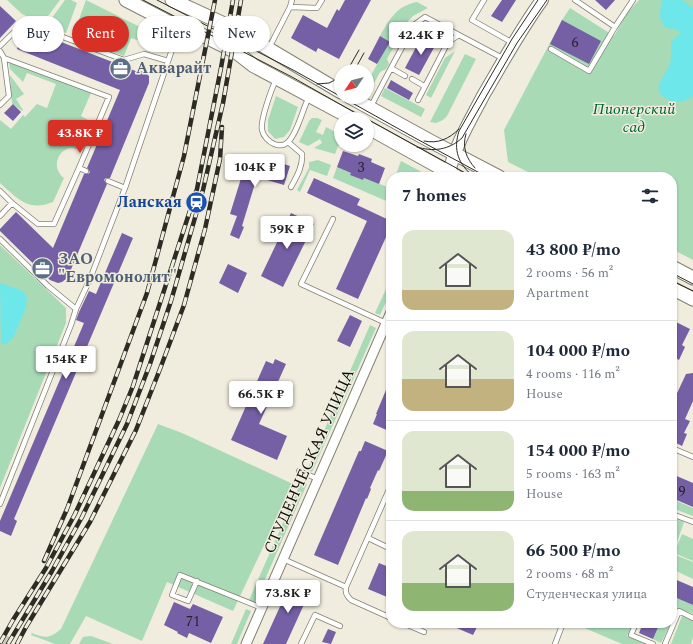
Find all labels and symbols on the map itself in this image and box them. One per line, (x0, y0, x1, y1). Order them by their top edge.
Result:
pin: 42.4K ₽ (384, 22, 458, 56)
house number: 6 (572, 32, 579, 53)
office icon: Акварайт (107, 55, 133, 81)
place label: Акварайт (136, 56, 211, 80)
north arrow (334, 64, 374, 104)
park label: Пионерский сад (593, 97, 676, 139)
pin: 43.8K ₽ (43, 120, 117, 154)
pin: 104K ₽ (222, 154, 288, 188)
house number: 3 (358, 157, 365, 178)
station icon: Ланская (184, 189, 210, 215)
place label: Ланская (117, 190, 182, 214)
pin: 59K ₽ (259, 216, 315, 250)
place label: ЗАО "Евромонолит" (58, 247, 177, 289)
office icon: ЗАО "Евромонолит" (30, 255, 56, 281)
pin: 154K ₽ (33, 346, 99, 380)
street label: СТУДЕНЧЕСКАЯ УЛИЦА (257, 365, 361, 557)
pin: 66.5K ₽ (224, 381, 298, 415)
house number: 9 (679, 481, 686, 502)
pin: 73.8K ₽ (251, 580, 325, 614)
house number: 71 (186, 611, 200, 632)

